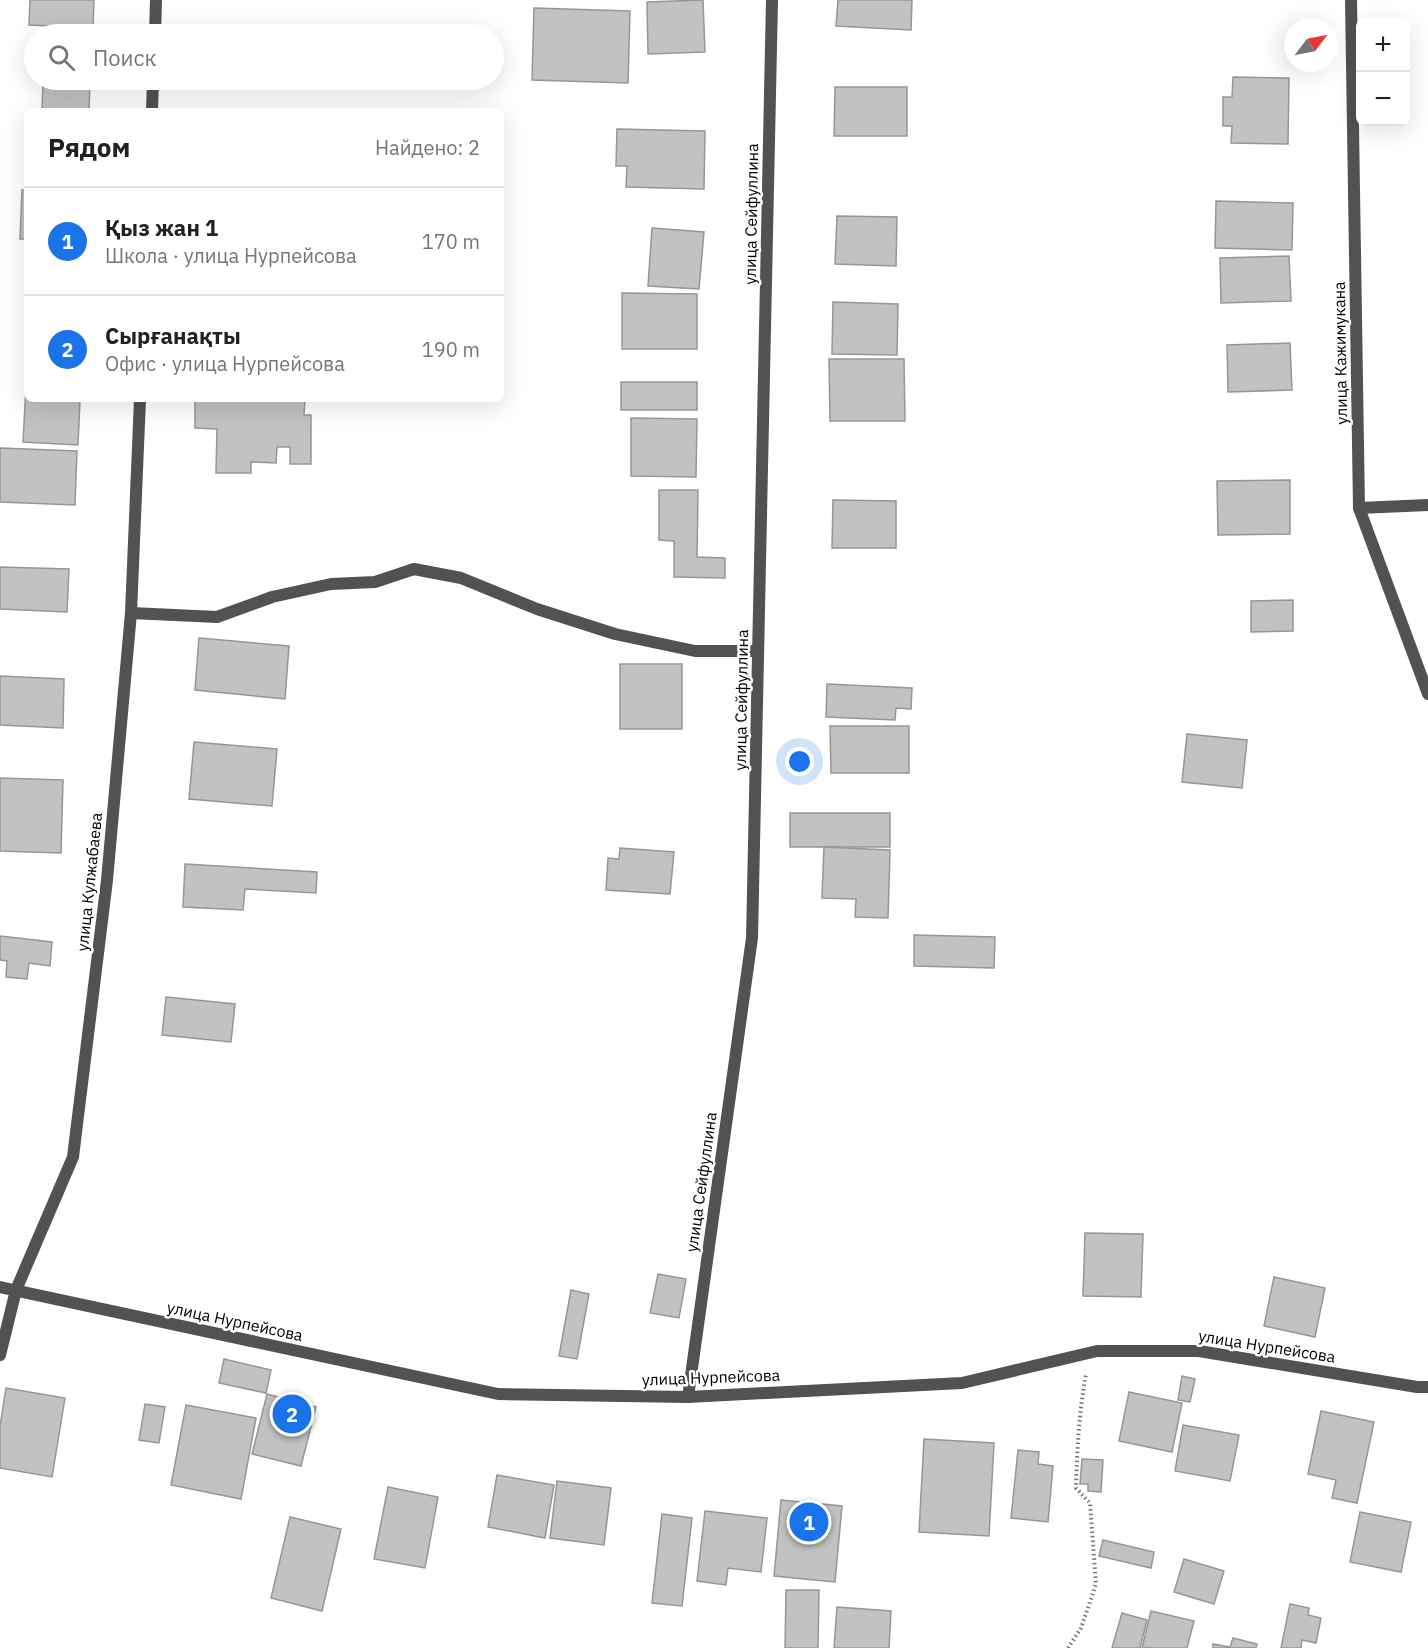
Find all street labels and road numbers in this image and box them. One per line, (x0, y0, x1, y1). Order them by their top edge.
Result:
street label: улица Сейфуллина (740, 143, 762, 285)
street label: улица Кажимукана (1329, 281, 1351, 425)
street label: улица Сейфуллина (730, 629, 752, 771)
street label: улица Кулжабаева (72, 811, 106, 952)
street label: улица Сейфуллина (681, 1110, 721, 1253)
street label: улица Нурпейсова (165, 1297, 305, 1345)
street label: улица Нурпейсова (1197, 1325, 1337, 1367)
street label: улица Нурпейсова (642, 1365, 781, 1389)

